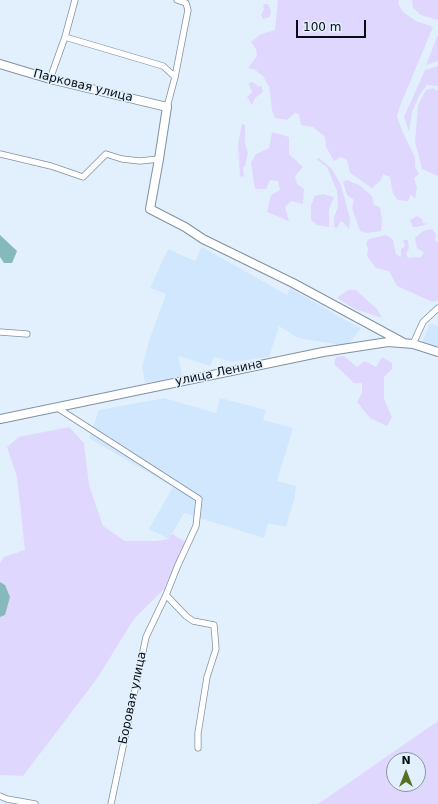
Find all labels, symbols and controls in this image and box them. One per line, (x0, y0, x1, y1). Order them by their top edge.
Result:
scale bar (298, 12, 368, 38)
text: 100 m (303, 20, 341, 34)
street label: Парковая улица (32, 67, 134, 105)
street label: улица Ленина (174, 357, 264, 389)
street label: Боровая улица (116, 650, 150, 746)
north arrow (386, 752, 426, 792)
text: N (401, 754, 411, 767)

